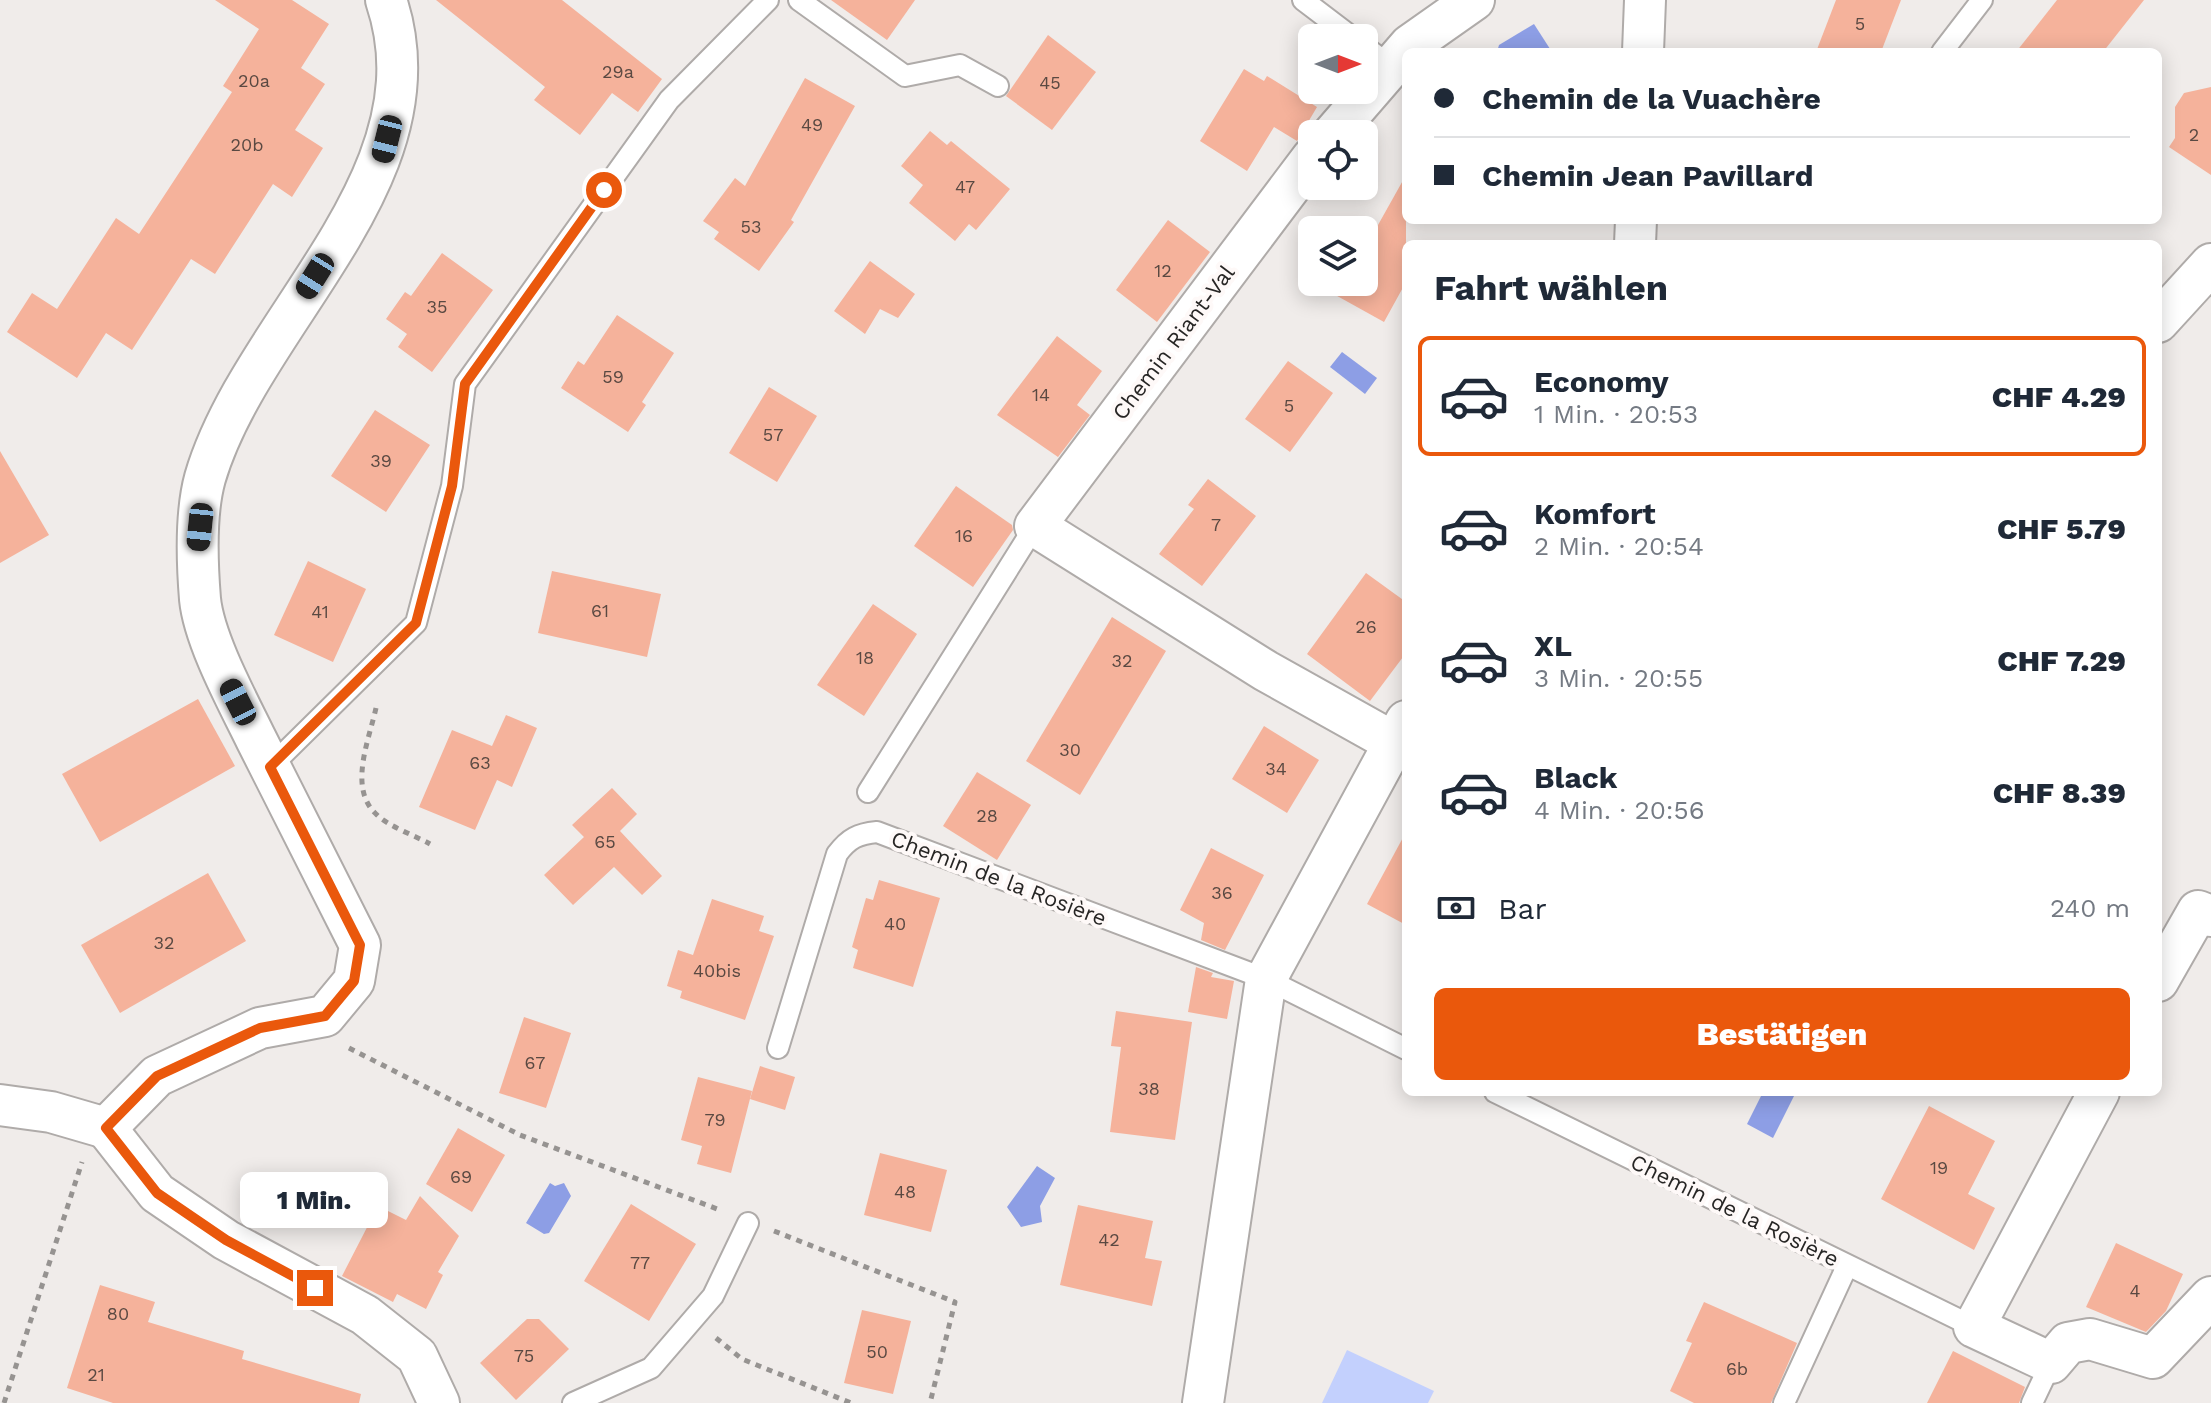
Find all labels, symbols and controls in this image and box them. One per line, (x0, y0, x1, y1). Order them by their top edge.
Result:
house number: 5 (1855, 13, 1865, 34)
north arrow (1298, 24, 1378, 104)
map controls (1298, 24, 1378, 296)
house number: 29a (602, 61, 634, 82)
house number: 20a (238, 70, 270, 91)
house number: 45 (1039, 72, 1061, 93)
text: Chemin de la Vuachère (1482, 81, 1821, 116)
car (370, 113, 404, 165)
house number: 49 (801, 114, 823, 135)
button: locate (1298, 120, 1378, 200)
house number: 2 (2189, 124, 2199, 145)
house number: 20b (231, 134, 263, 155)
text: Chemin Jean Pavillard (1482, 158, 1814, 193)
route start (586, 172, 622, 208)
house number: 47 (955, 176, 975, 197)
house number: 53 (741, 216, 761, 237)
button: layers (1298, 216, 1378, 296)
car (292, 249, 338, 303)
street label: Chemin Riant-Val (1107, 260, 1240, 424)
house number: 12 (1154, 260, 1172, 281)
text: Fahrt wählen (1434, 267, 1668, 309)
house number: 35 (427, 296, 447, 317)
icon: car (1438, 360, 1510, 432)
text: Economy (1534, 364, 1669, 399)
house number: 59 (602, 366, 624, 387)
text: CHF 4.29 (1992, 379, 2126, 414)
house number: 14 (1032, 384, 1050, 405)
house number: 5 (1284, 395, 1294, 416)
text: 1 Min. · 20:53 (1534, 399, 1698, 429)
house number: 57 (763, 424, 783, 445)
house number: 39 (370, 450, 392, 471)
icon: car (1438, 492, 1510, 564)
text: Komfort (1534, 496, 1656, 531)
car (186, 502, 214, 552)
text: CHF 5.79 (1997, 511, 2126, 546)
house number: 7 (1211, 514, 1221, 535)
house number: 16 (955, 525, 973, 546)
text: 2 Min. · 20:54 (1534, 531, 1704, 561)
house number: 61 (591, 600, 609, 621)
house number: 41 (311, 601, 329, 622)
house number: 26 (1355, 616, 1377, 637)
icon: car (1438, 624, 1510, 696)
text: XL (1534, 628, 1572, 663)
text: CHF 7.29 (1997, 643, 2126, 678)
house number: 18 (856, 647, 874, 668)
house number: 32 (1112, 650, 1133, 671)
text: 3 Min. · 20:55 (1534, 663, 1703, 693)
car (216, 675, 260, 729)
house number: 30 (1059, 739, 1081, 760)
house number: 63 (469, 752, 491, 773)
icon: car (1438, 756, 1510, 828)
house number: 34 (1265, 758, 1287, 779)
text: Black (1534, 760, 1618, 795)
text: CHF 8.39 (1993, 775, 2126, 810)
text: 4 Min. · 20:56 (1534, 795, 1704, 825)
house number: 28 (976, 805, 998, 826)
street label: Chemin de la Rosière (888, 826, 1110, 931)
house number: 65 (594, 831, 616, 852)
house number: 36 (1211, 882, 1233, 903)
icon: cash (1434, 886, 1478, 930)
text: Bar (1498, 891, 1547, 926)
text: 240 m (2050, 893, 2130, 923)
house number: 40 (884, 913, 906, 934)
house number: 32 (154, 932, 175, 953)
house number: 40bis (693, 960, 741, 981)
button: Bestätigen (1434, 988, 2130, 1080)
house number: 67 (525, 1052, 545, 1073)
house number: 38 (1138, 1078, 1160, 1099)
house number: 79 (704, 1109, 726, 1130)
street label: Chemin de la Rosière (1627, 1149, 1843, 1272)
house number: 19 (1930, 1157, 1948, 1178)
house number: 69 (450, 1166, 472, 1187)
callout: 1 Min. (241, 1172, 389, 1228)
house number: 48 (894, 1181, 916, 1202)
text: 1 Min. (277, 1185, 351, 1215)
house number: 42 (1098, 1229, 1120, 1250)
house number: 77 (630, 1252, 650, 1273)
route end (297, 1270, 333, 1306)
house number: 4 (2130, 1280, 2141, 1301)
house number: 80 (107, 1303, 129, 1324)
house number: 50 (866, 1341, 888, 1362)
house number: 75 (514, 1345, 534, 1366)
house number: 6b (1726, 1358, 1748, 1379)
house number: 21 (87, 1364, 105, 1385)

